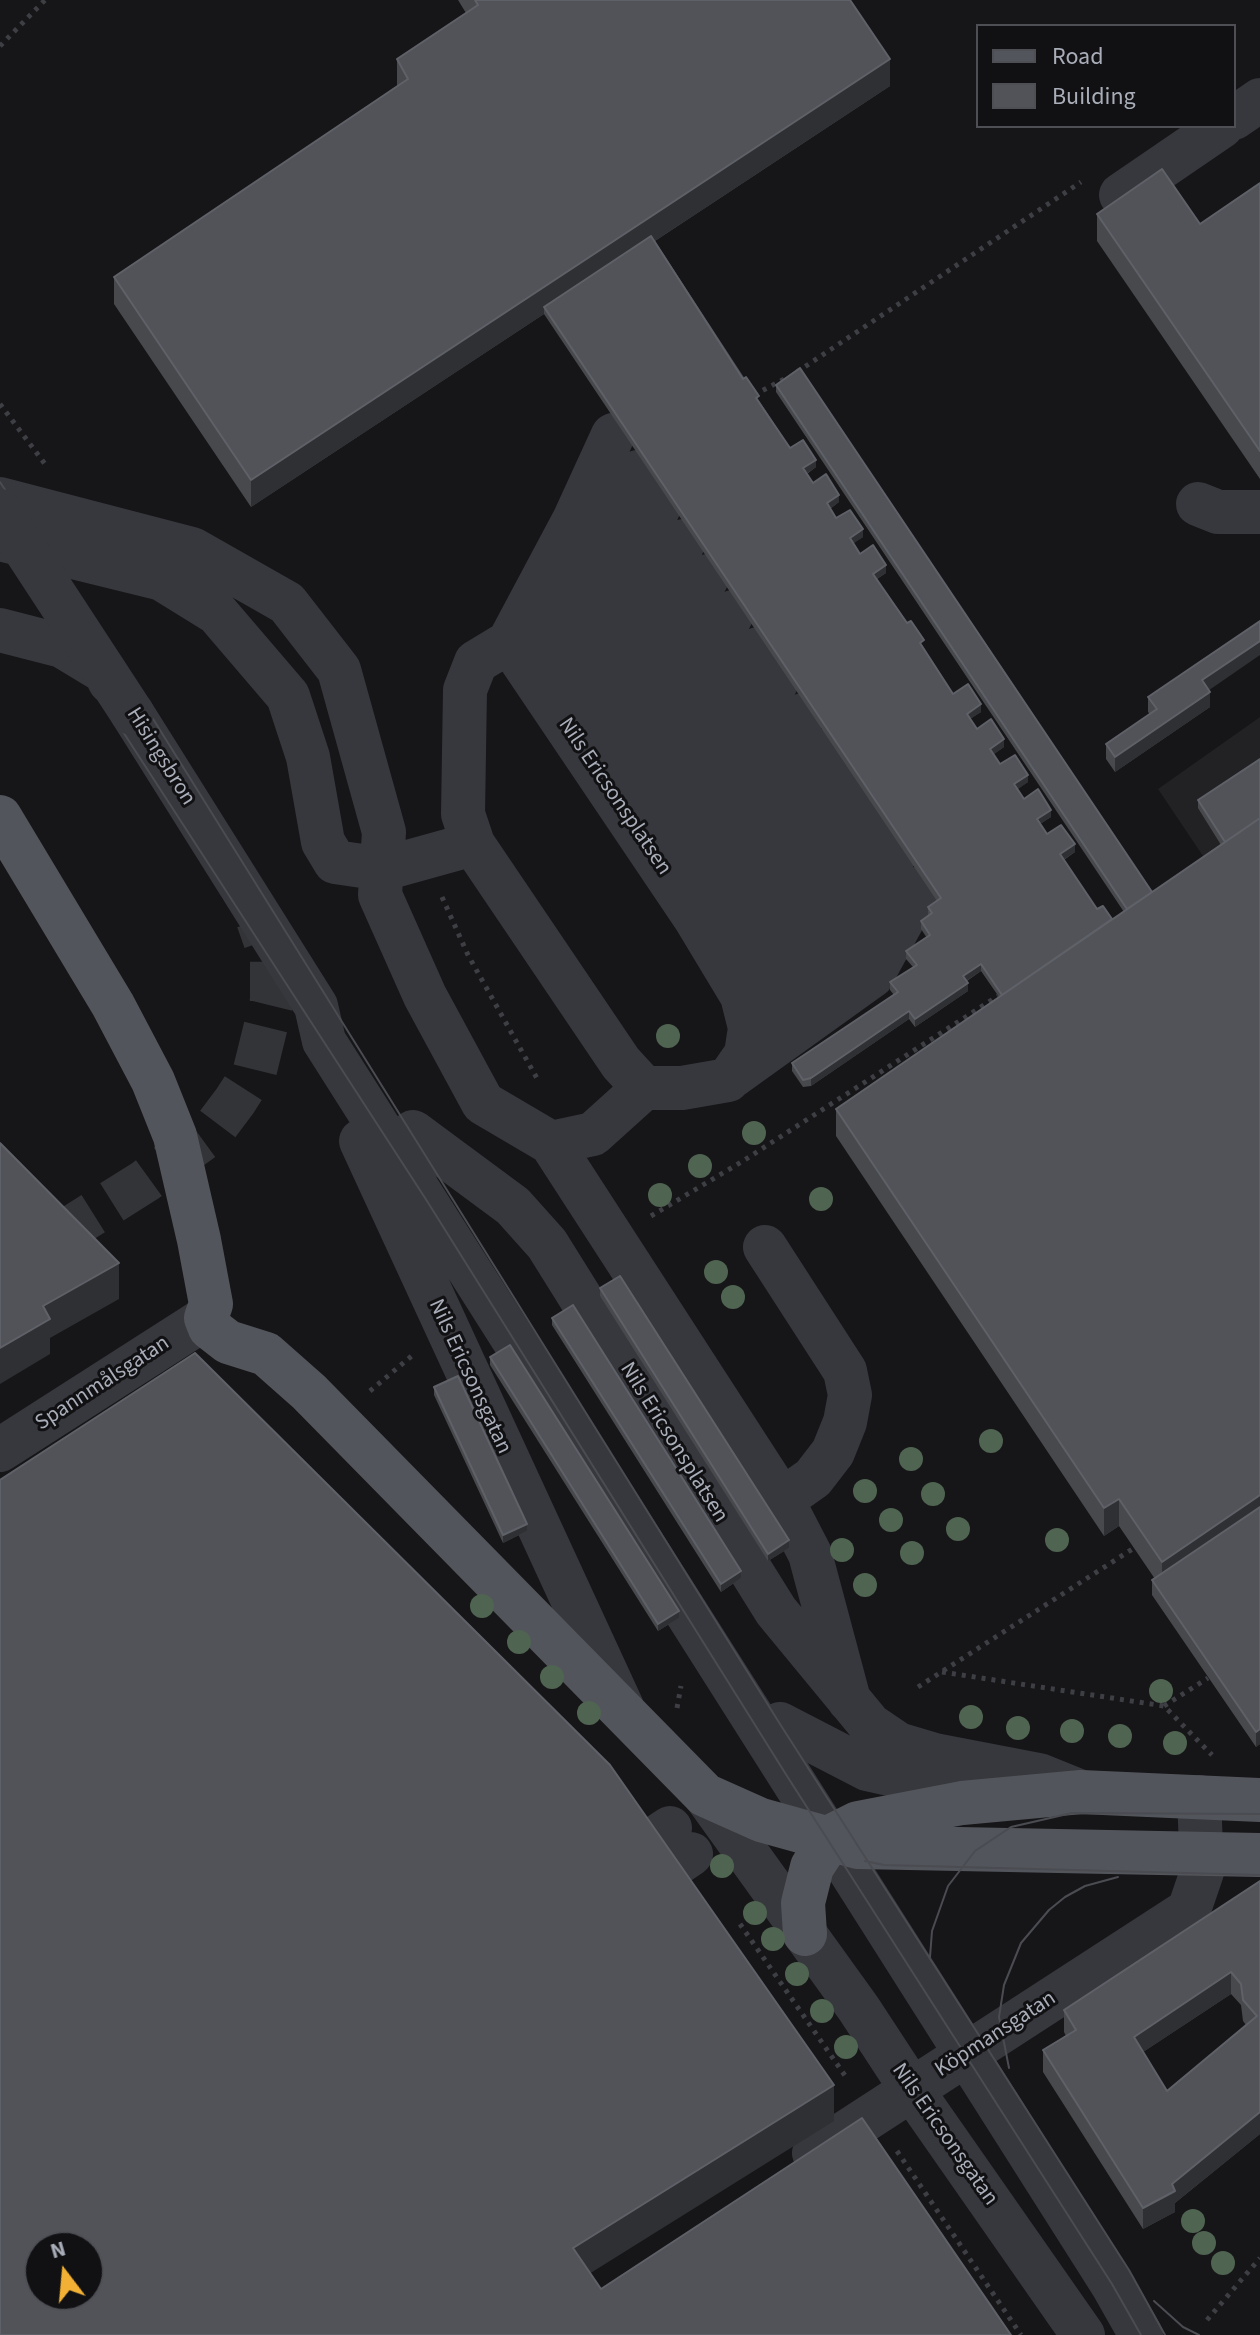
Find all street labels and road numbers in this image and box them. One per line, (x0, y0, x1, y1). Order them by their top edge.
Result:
street label: Hisingsbron (120, 703, 200, 811)
street label: Nils Ericsonsplatsen (552, 713, 676, 881)
street label: Nils Ericsonsgatan (422, 1295, 516, 1459)
street label: Spannmålsgatan (31, 1331, 175, 1437)
street label: Nils Ericsonsplatsen (613, 1358, 733, 1528)
street label: Köpmansgatan (931, 1986, 1061, 2084)
street label: Nils Ericsonsgatan (885, 2059, 1003, 2211)

